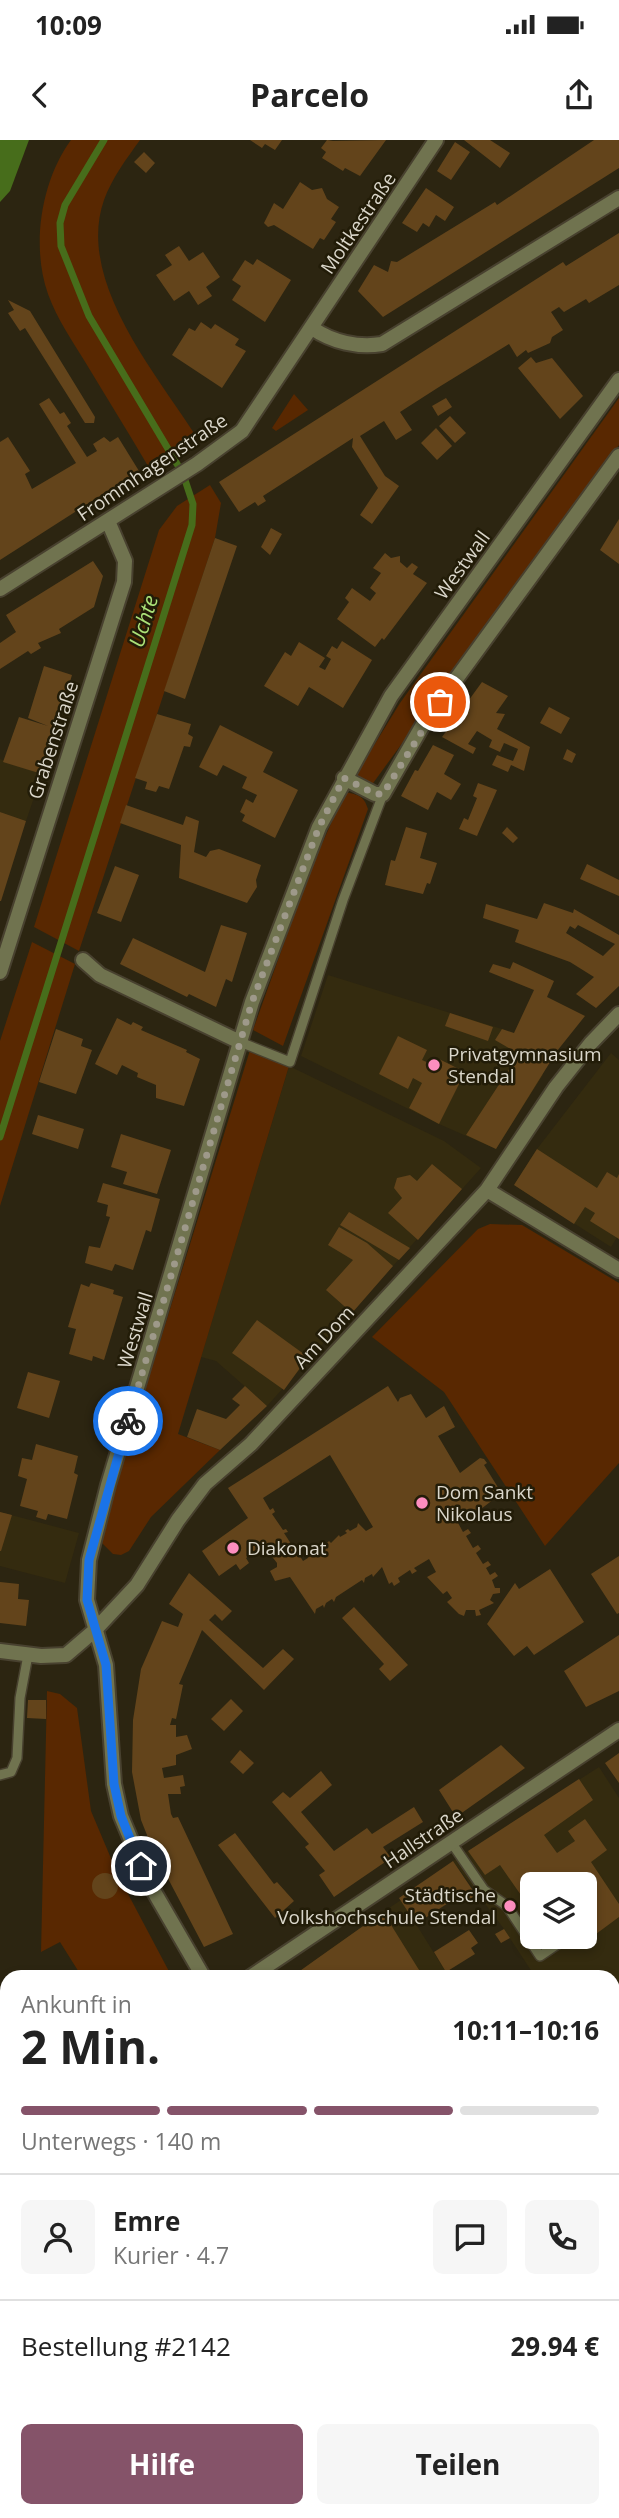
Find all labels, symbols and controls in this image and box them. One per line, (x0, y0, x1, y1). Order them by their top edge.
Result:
text: 10:09 (35, 7, 102, 43)
text: Parcelo (250, 73, 369, 116)
icon: back (21, 76, 59, 114)
icon: share (560, 76, 598, 114)
street label: Moltkestraße (314, 167, 402, 279)
street label: Frommhagenstraße (72, 407, 232, 527)
street label: Westwall (428, 525, 496, 605)
water label: Uchte (122, 591, 164, 651)
pin (410, 672, 470, 732)
street label: Grabenstraße (22, 678, 84, 802)
icon: bag (421, 683, 459, 721)
place label: Privatgymnasium Stendal (448, 1041, 602, 1089)
marker: Privatgymnasium Stendal (426, 1057, 442, 1073)
street label: Westwall (111, 1288, 159, 1372)
street label: Am Dom (288, 1300, 360, 1374)
courier (93, 1386, 163, 1456)
icon: bike (109, 1402, 147, 1440)
place label: Dom Sankt Nikolaus (436, 1479, 533, 1527)
marker: Dom Sankt Nikolaus (414, 1495, 430, 1511)
place label: Diakonat (247, 1535, 327, 1561)
marker: Diakonat (225, 1540, 241, 1556)
street label: Hallstraße (378, 1802, 468, 1874)
pin (111, 1836, 171, 1896)
icon: home (122, 1847, 160, 1885)
map controls (520, 1872, 597, 1949)
button: layers (520, 1872, 597, 1949)
place label: Städtische Volkshochschule Stendal (277, 1882, 496, 1930)
marker: Städtische Volkshochschule Stendal (502, 1898, 518, 1914)
text: Ankunft in (21, 1988, 132, 2020)
text: 10:11–10:16 (452, 2012, 599, 2048)
text: 2 Min. (21, 2015, 160, 2077)
text: Unterwegs · 140 m (21, 2125, 221, 2157)
button: person (21, 2200, 95, 2274)
button: chat (433, 2200, 507, 2274)
button: phone (525, 2200, 599, 2274)
text: Emre (113, 2203, 180, 2239)
text: Kurier · 4.7 (113, 2239, 229, 2271)
text: Bestellung #2142 (21, 2328, 231, 2364)
text: 29.94 € (511, 2328, 599, 2364)
button: Hilfe (21, 2424, 303, 2504)
button: Teilen (317, 2424, 599, 2504)

